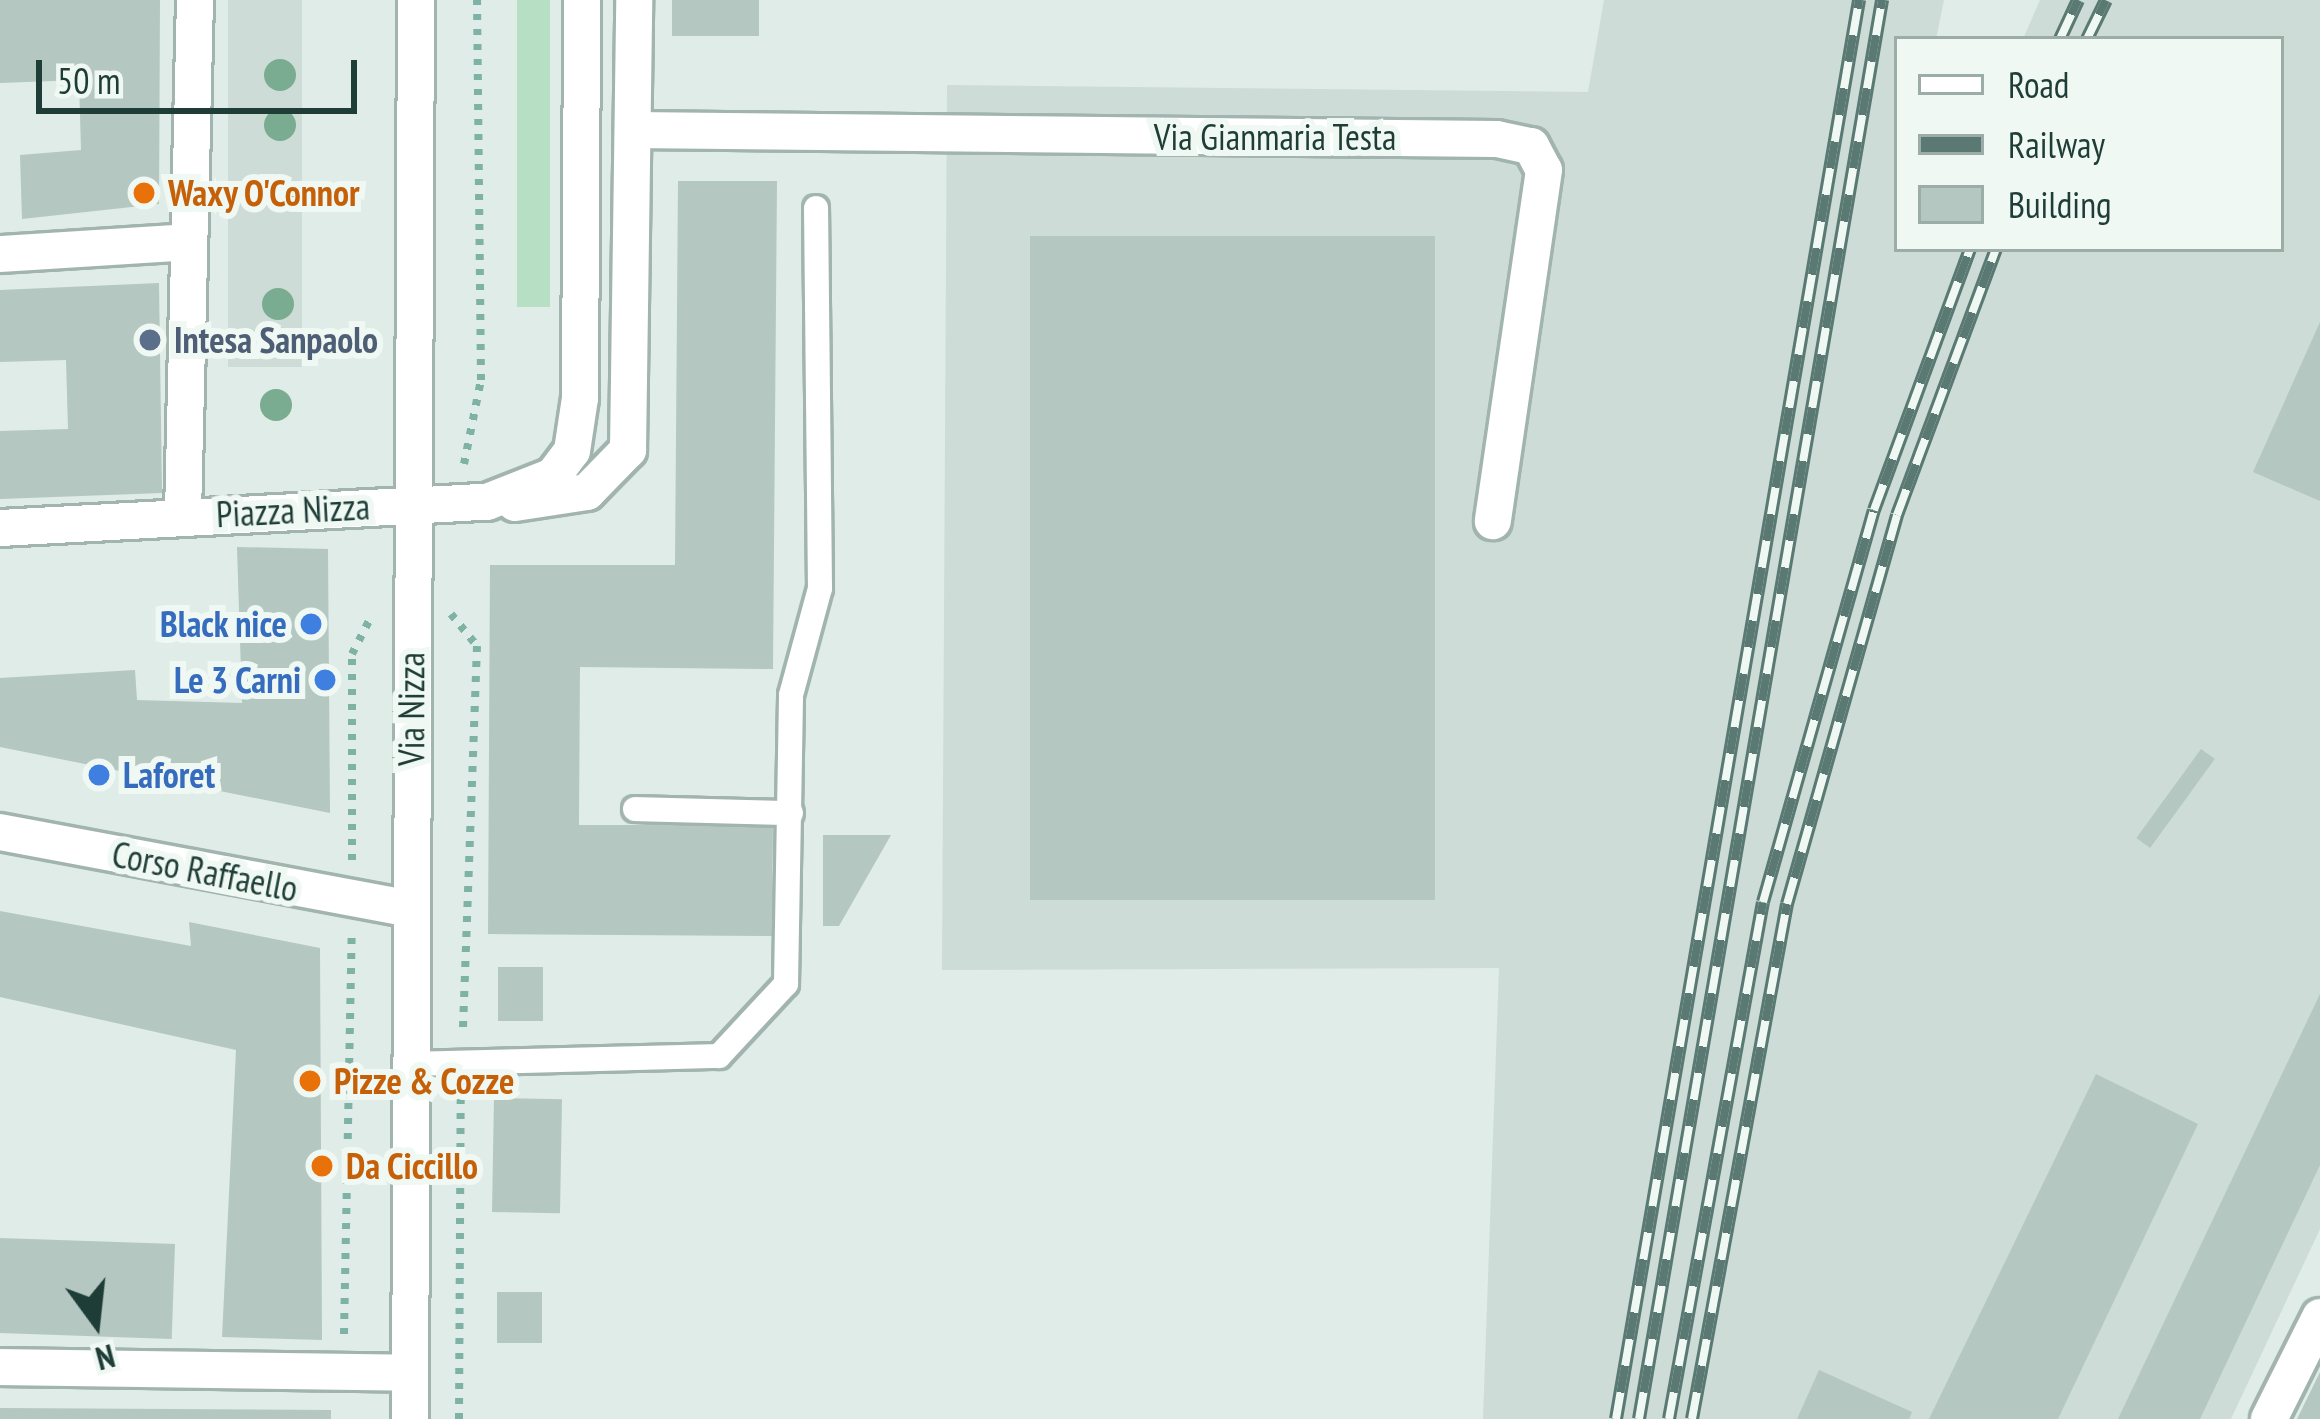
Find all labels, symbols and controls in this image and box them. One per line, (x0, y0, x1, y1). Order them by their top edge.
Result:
scale bar (42, 36, 363, 110)
legend (1894, 36, 2284, 252)
text: 50 m (57, 57, 120, 104)
text: Road (2008, 61, 2069, 108)
street label: Via Gianmaria Testa (1153, 115, 1397, 159)
text: Railway (2008, 121, 2105, 168)
place label: Waxy O'Connor (168, 171, 361, 215)
marker: Waxy O'Connor (131, 180, 157, 206)
text: Building (2008, 181, 2112, 228)
place label: Intesa Sanpaolo (174, 318, 378, 362)
marker: Intesa Sanpaolo (137, 327, 163, 353)
street label: Piazza Nizza (215, 484, 371, 536)
place label: Black nice (159, 602, 287, 646)
marker: Black nice (298, 611, 324, 637)
street label: Via Nizza (389, 652, 433, 766)
place label: Le 3 Carni (173, 658, 301, 702)
marker: Le 3 Carni (312, 667, 338, 693)
place label: Laforet (123, 753, 215, 797)
marker: Laforet (86, 762, 112, 788)
street label: Corso Raffaello (109, 832, 301, 910)
place label: Pizze & Cozze (334, 1059, 515, 1103)
marker: Pizze & Cozze (297, 1068, 323, 1094)
place label: Da Ciccillo (346, 1144, 478, 1188)
marker: Da Ciccillo (309, 1153, 335, 1179)
north arrow (36, 1263, 156, 1383)
text: N (91, 1335, 120, 1381)

